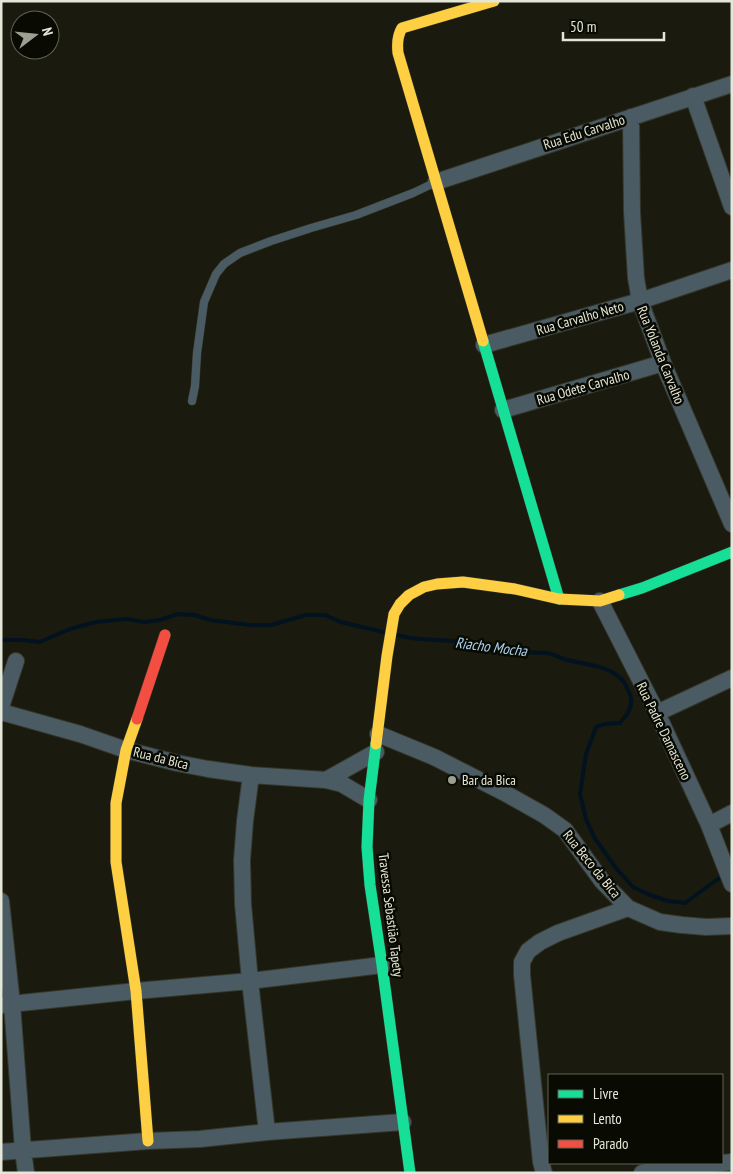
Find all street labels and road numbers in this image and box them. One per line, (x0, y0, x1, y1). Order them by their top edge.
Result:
street label: Rua Edu Carvalho (541, 110, 627, 154)
street label: Rua Carvalho Neto (534, 297, 626, 339)
street label: Rua Yolanda Carvalho (633, 303, 689, 407)
street label: Rua Odete Carvalho (535, 365, 631, 409)
street label: Rua Padre Damasceno (633, 679, 695, 783)
street label: Rua da Bica (132, 742, 190, 774)
street label: Rua Beco da Bica (559, 826, 625, 902)
street label: Travessa Sebastião Tapety (374, 852, 408, 979)

